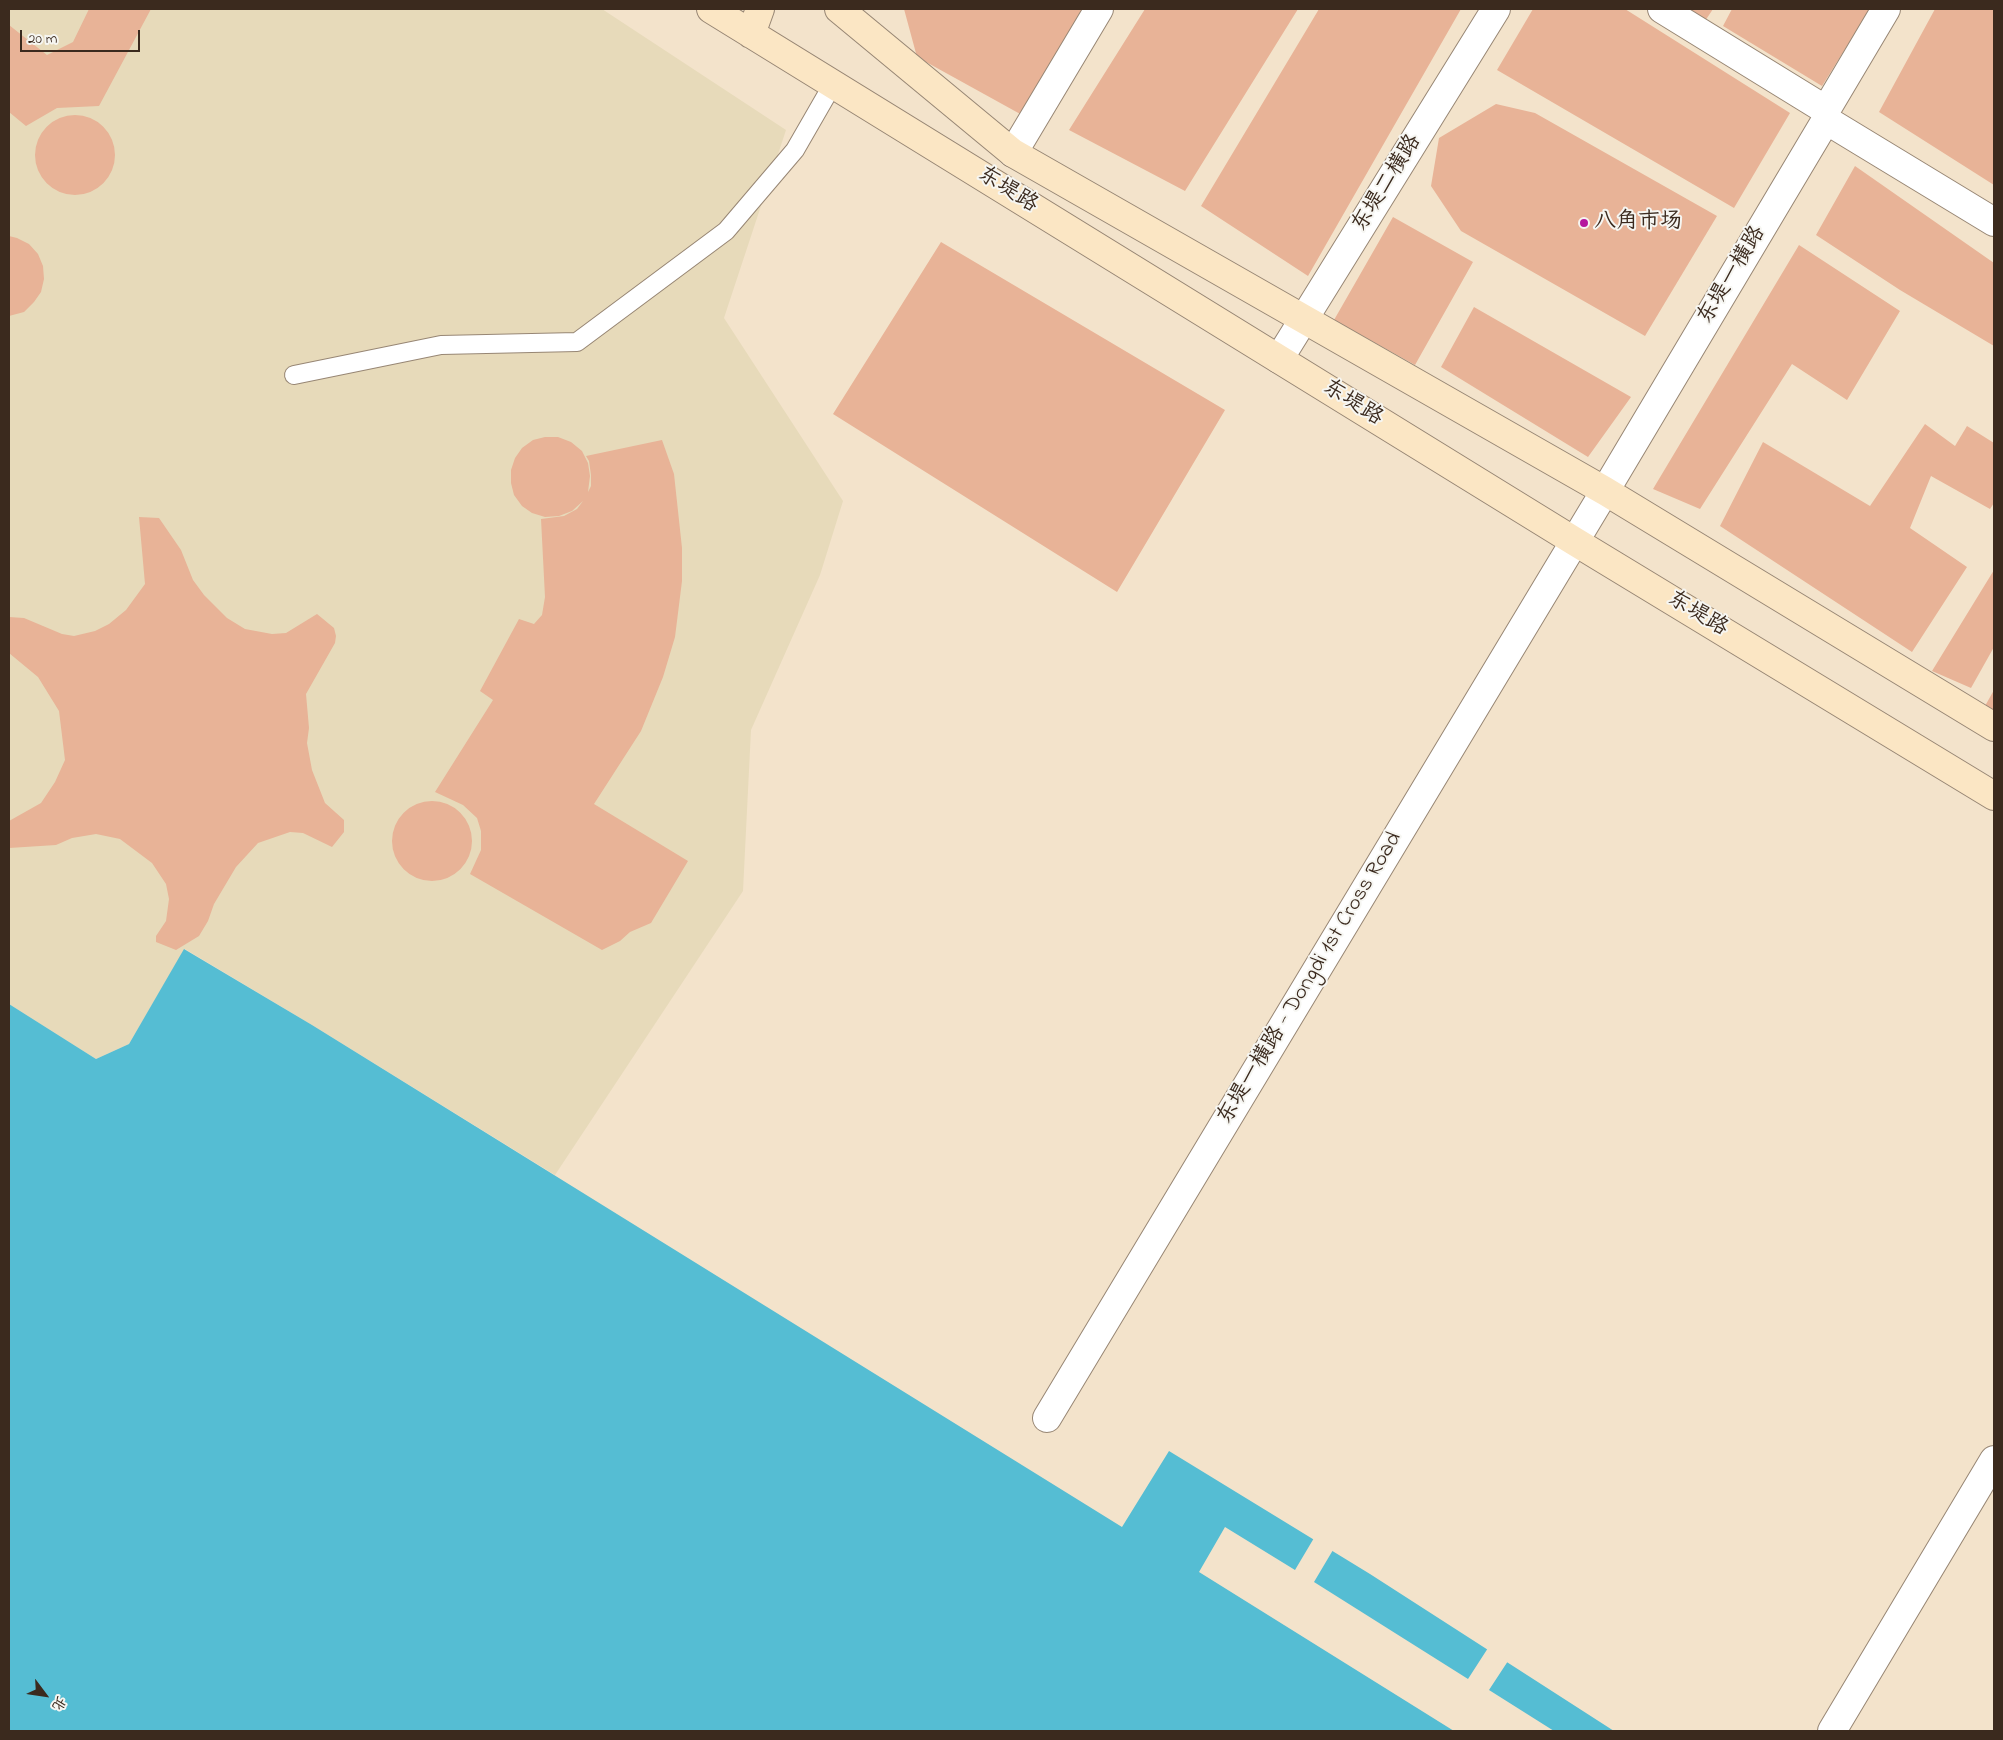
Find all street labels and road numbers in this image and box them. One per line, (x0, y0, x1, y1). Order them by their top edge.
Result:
street label: 东堤二横路 (1348, 130, 1428, 238)
street label: 东堤路 (972, 162, 1042, 220)
street label: 东堤一横路 (1693, 222, 1773, 330)
street label: 东堤路 (1317, 375, 1387, 433)
street label: 东堤路 (1662, 587, 1732, 643)
street label: 东堤一横路 - Dongdi 1st Cross Road (1213, 828, 1409, 1130)

